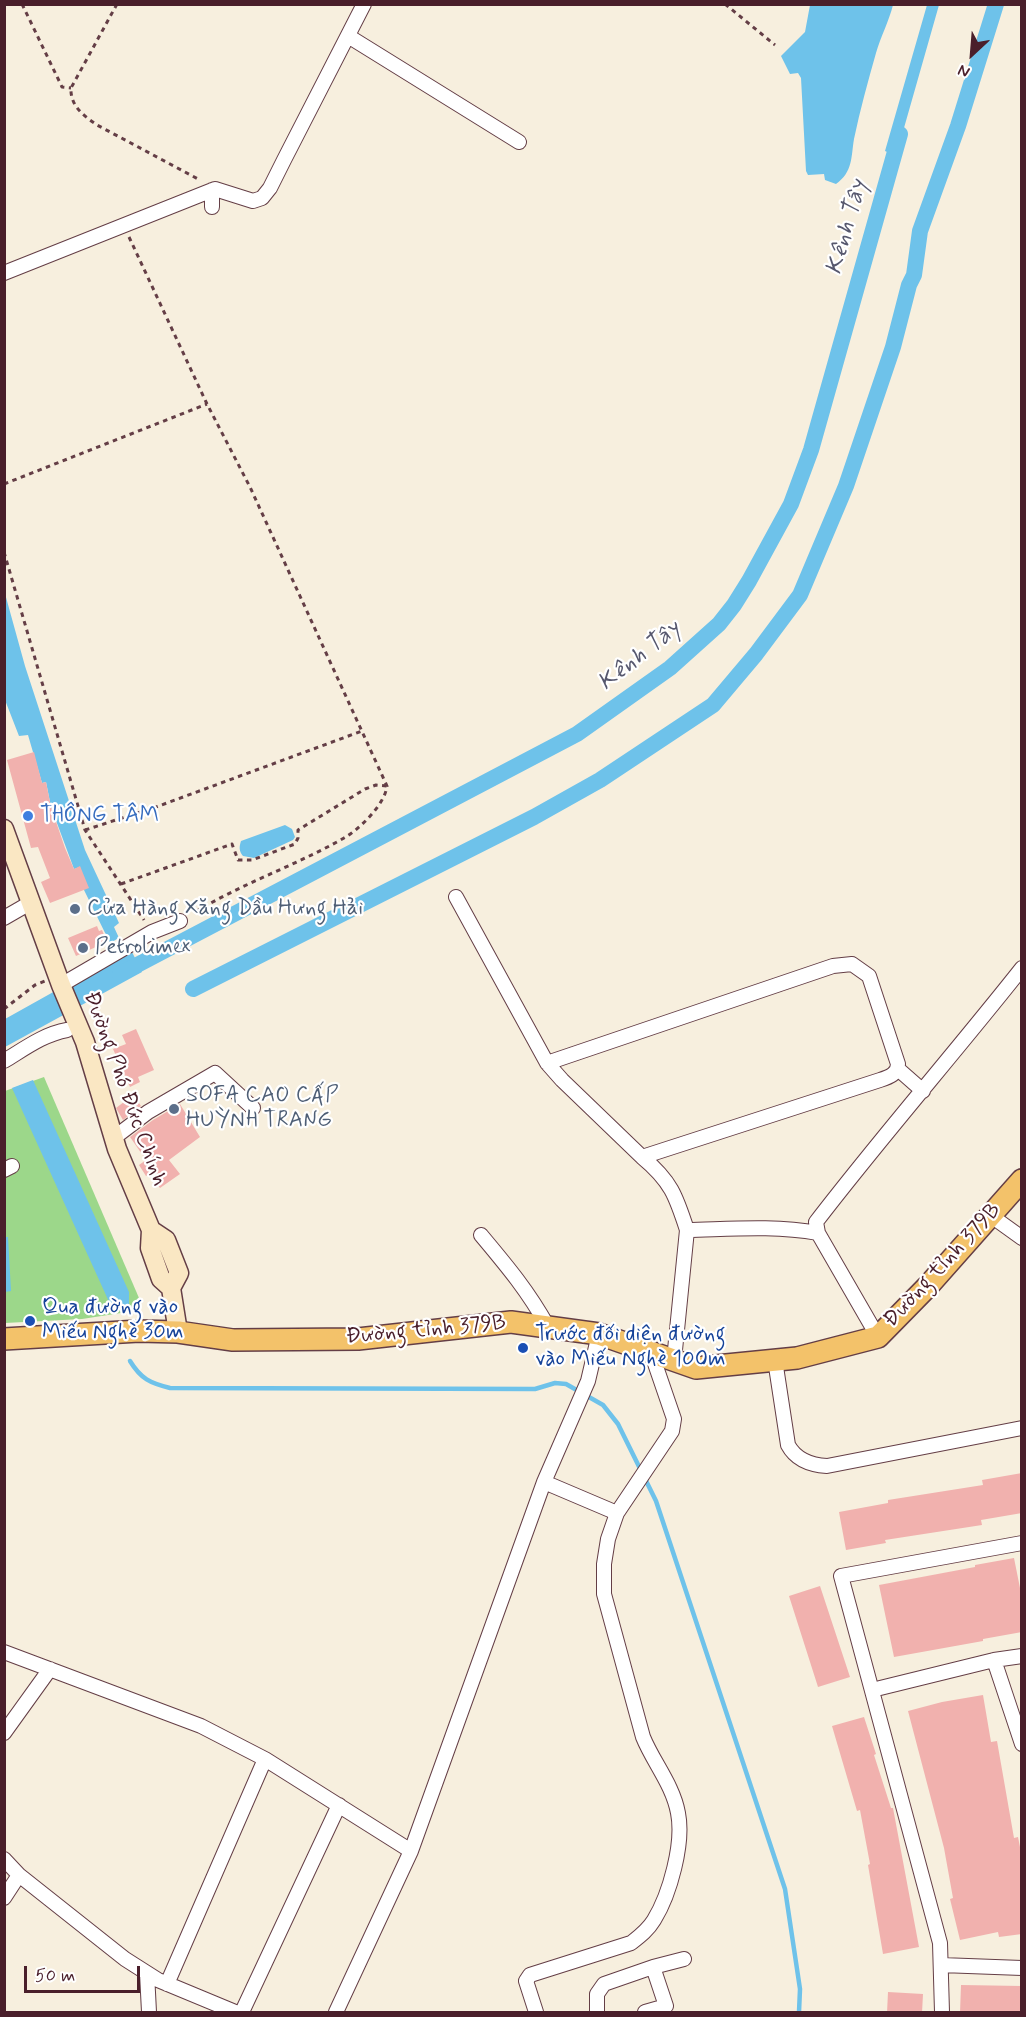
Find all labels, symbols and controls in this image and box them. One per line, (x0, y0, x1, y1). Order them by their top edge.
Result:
north arrow (942, 24, 1002, 84)
text: N (954, 59, 973, 82)
water label: Kênh Tây (821, 178, 875, 278)
water label: Kênh Tây (593, 616, 687, 698)
place label: THÔNG TÂM (40, 803, 159, 829)
marker: THÔNG TÂM (21, 809, 35, 823)
place label: Cửa Hàng Xăng Dầu Hưng Hải (87, 896, 363, 922)
marker: Cửa Hàng Xăng Dầu Hưng Hải (68, 902, 82, 916)
place label: Petrolimex (95, 935, 191, 961)
marker: Petrolimex (76, 941, 90, 955)
street label: Đường Phó Đức Chính (76, 988, 172, 1190)
place label: SOFA CAO CẤP HUỲNH TRANG (186, 1083, 338, 1134)
marker: SOFA CAO CẤP HUỲNH TRANG (167, 1102, 181, 1116)
street label: Đường tỉnh 379B (879, 1198, 1007, 1334)
place label: Qua đường vào Miếu Nghè 30m (42, 1295, 183, 1346)
street label: Đường tỉnh 379B (345, 1311, 507, 1351)
marker: Qua đường vào Miếu Nghè 30m (23, 1314, 37, 1328)
place label: Trước đối diện đường vào Miếu Nghè 100m (535, 1322, 726, 1374)
marker: Trước đối diện đường vào Miếu Nghè 100m (516, 1341, 530, 1355)
scale bar (27, 1954, 142, 1992)
text: 50 m (35, 1964, 75, 1988)

